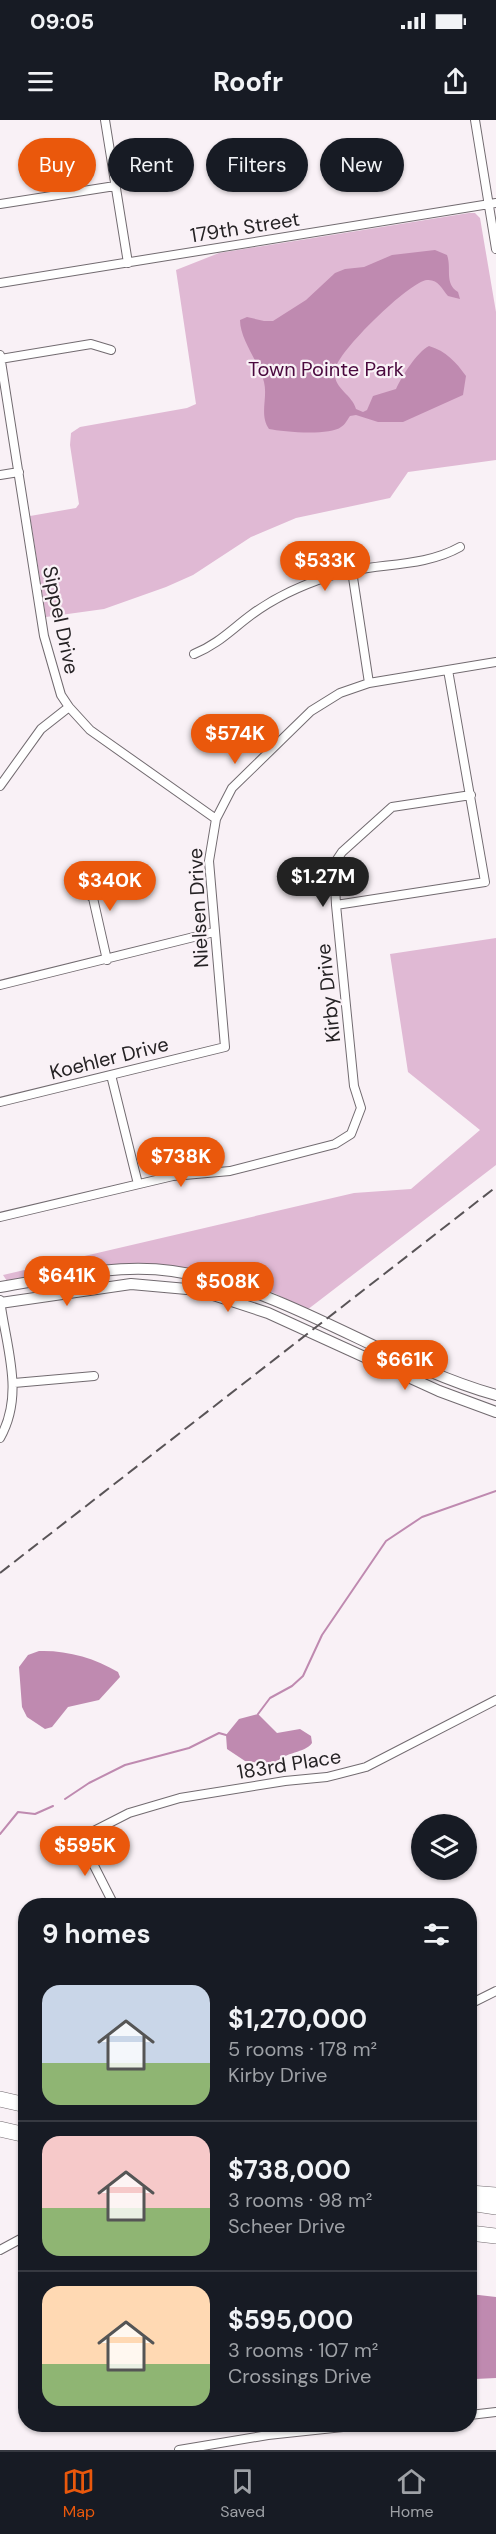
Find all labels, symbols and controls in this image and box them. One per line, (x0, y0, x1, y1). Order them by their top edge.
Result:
text: 09:05 (30, 7, 94, 36)
text: Roofr (213, 64, 283, 99)
icon: menu (24, 65, 57, 98)
icon: share (439, 65, 472, 98)
chip: Buy (18, 138, 96, 192)
chip: Rent (108, 138, 194, 192)
chip: Filters (206, 138, 308, 192)
chip: New (320, 138, 404, 192)
street label: 179th Street (188, 206, 302, 248)
park label: Town Pointe Park (248, 356, 404, 382)
pin: $533K (283, 541, 367, 592)
text: $533K (294, 547, 356, 573)
street label: Sippel Drive (37, 564, 85, 676)
pin: $574K (193, 714, 277, 765)
text: $574K (205, 720, 265, 746)
street label: Nielsen Drive (182, 847, 214, 969)
pin: $1.27M (274, 857, 372, 908)
pin: $340K (68, 861, 152, 912)
text: $1.27M (291, 863, 355, 889)
text: $340K (78, 867, 142, 893)
street label: Kirby Drive (310, 942, 346, 1044)
street label: Koehler Drive (47, 1031, 171, 1085)
pin: $738K (139, 1137, 223, 1188)
text: $738K (151, 1143, 211, 1169)
pin: $641K (25, 1256, 109, 1307)
text: $641K (38, 1262, 96, 1288)
pin: $508K (186, 1262, 270, 1313)
text: $508K (196, 1268, 260, 1294)
pin: $661K (363, 1340, 447, 1391)
text: $661K (376, 1346, 434, 1372)
street label: 183rd Place (235, 1743, 343, 1785)
map controls (411, 1814, 477, 1880)
button: layers (411, 1814, 477, 1880)
pin: $595K (43, 1826, 127, 1877)
text: $595K (54, 1832, 116, 1858)
text: 9 homes (42, 1917, 151, 1951)
icon: filters (420, 1918, 453, 1951)
text: $1,270,000 (228, 2002, 367, 2036)
icon: home (90, 2009, 162, 2081)
text: 5 rooms · 178 m² (228, 2036, 377, 2062)
text: Kirby Drive (228, 2062, 327, 2088)
text: $738,000 (228, 2153, 351, 2187)
icon: home (90, 2160, 162, 2232)
text: 3 rooms · 98 m² (228, 2187, 372, 2213)
text: Scheer Drive (228, 2213, 345, 2239)
text: $595,000 (228, 2303, 353, 2337)
icon: home (90, 2310, 162, 2382)
text: 3 rooms · 107 m² (228, 2337, 378, 2363)
text: Crossings Drive (228, 2363, 371, 2389)
tab: Map (62, 2465, 95, 2522)
tab: Saved (220, 2465, 265, 2522)
tab: Home (390, 2465, 434, 2522)

